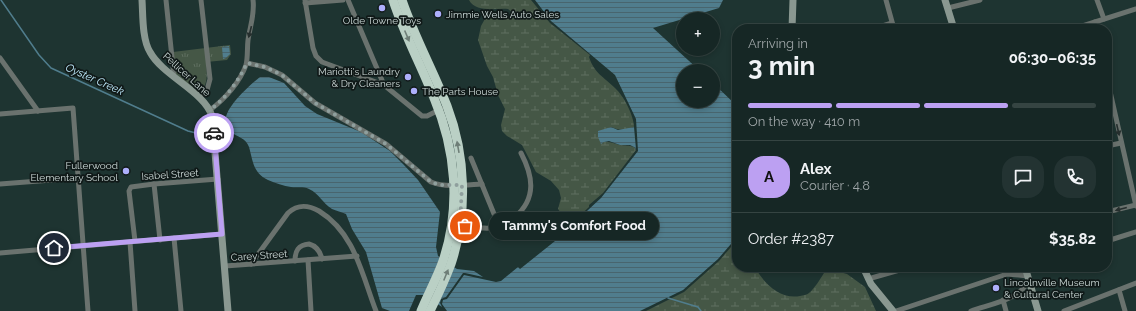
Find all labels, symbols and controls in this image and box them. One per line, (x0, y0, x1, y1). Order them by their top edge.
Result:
marker: Olde Towne Toys (377, 3, 387, 13)
marker: Jimmie Wells Auto Sales (433, 9, 443, 19)
place label: Jimmie Wells Auto Sales (446, 9, 559, 20)
map controls (676, 12, 720, 108)
button: + (676, 12, 720, 56)
place label: Olde Towne Toys (343, 15, 421, 26)
one-way arrow (247, 26, 253, 38)
one-way arrow (405, 31, 411, 43)
text: Arriving in (748, 36, 808, 51)
text: 06:30–06:35 (1009, 49, 1096, 67)
street label: Pellicer Lane (161, 50, 213, 99)
text: 3 min (748, 51, 815, 81)
water label: Oyster Creek (64, 61, 126, 98)
button: − (676, 64, 720, 108)
place label: Mariotti's Laundry & Dry Cleaners (318, 66, 401, 89)
marker: Mariotti's Laundry & Dry Cleaners (403, 72, 413, 82)
marker: The Parts House (409, 86, 419, 96)
place label: The Parts House (422, 86, 498, 97)
courier (194, 113, 234, 153)
text: On the way · 410 m (748, 114, 860, 129)
icon: car (203, 122, 225, 144)
one-way arrow (1116, 124, 1122, 136)
one-way arrow (455, 141, 461, 153)
button: chat (1002, 156, 1044, 198)
button: phone (1054, 156, 1096, 198)
place label: Fullerwood Elementary School (30, 160, 118, 183)
text: Alex (800, 160, 831, 178)
marker: Fullerwood Elementary School (121, 166, 131, 176)
street label: Isabel Street (141, 167, 200, 182)
text: A (764, 168, 774, 186)
text: Courier · 4.8 (800, 178, 870, 193)
one-way arrow (1115, 206, 1127, 212)
pin (448, 209, 482, 243)
callout: Tammy's Comfort Food (489, 212, 659, 240)
icon: bag (454, 215, 476, 237)
text: Tammy's Comfort Food (502, 218, 646, 233)
text: Order #2387 (748, 230, 834, 248)
text: $35.82 (1049, 230, 1096, 248)
pin (37, 231, 71, 265)
icon: home (43, 237, 65, 259)
street label: Carey Street (230, 248, 288, 263)
one-way arrow (444, 268, 450, 280)
place label: Lincolnville Museum & Cultural Center (1004, 277, 1100, 300)
marker: Lincolnville Museum & Cultural Center (991, 283, 1001, 293)

